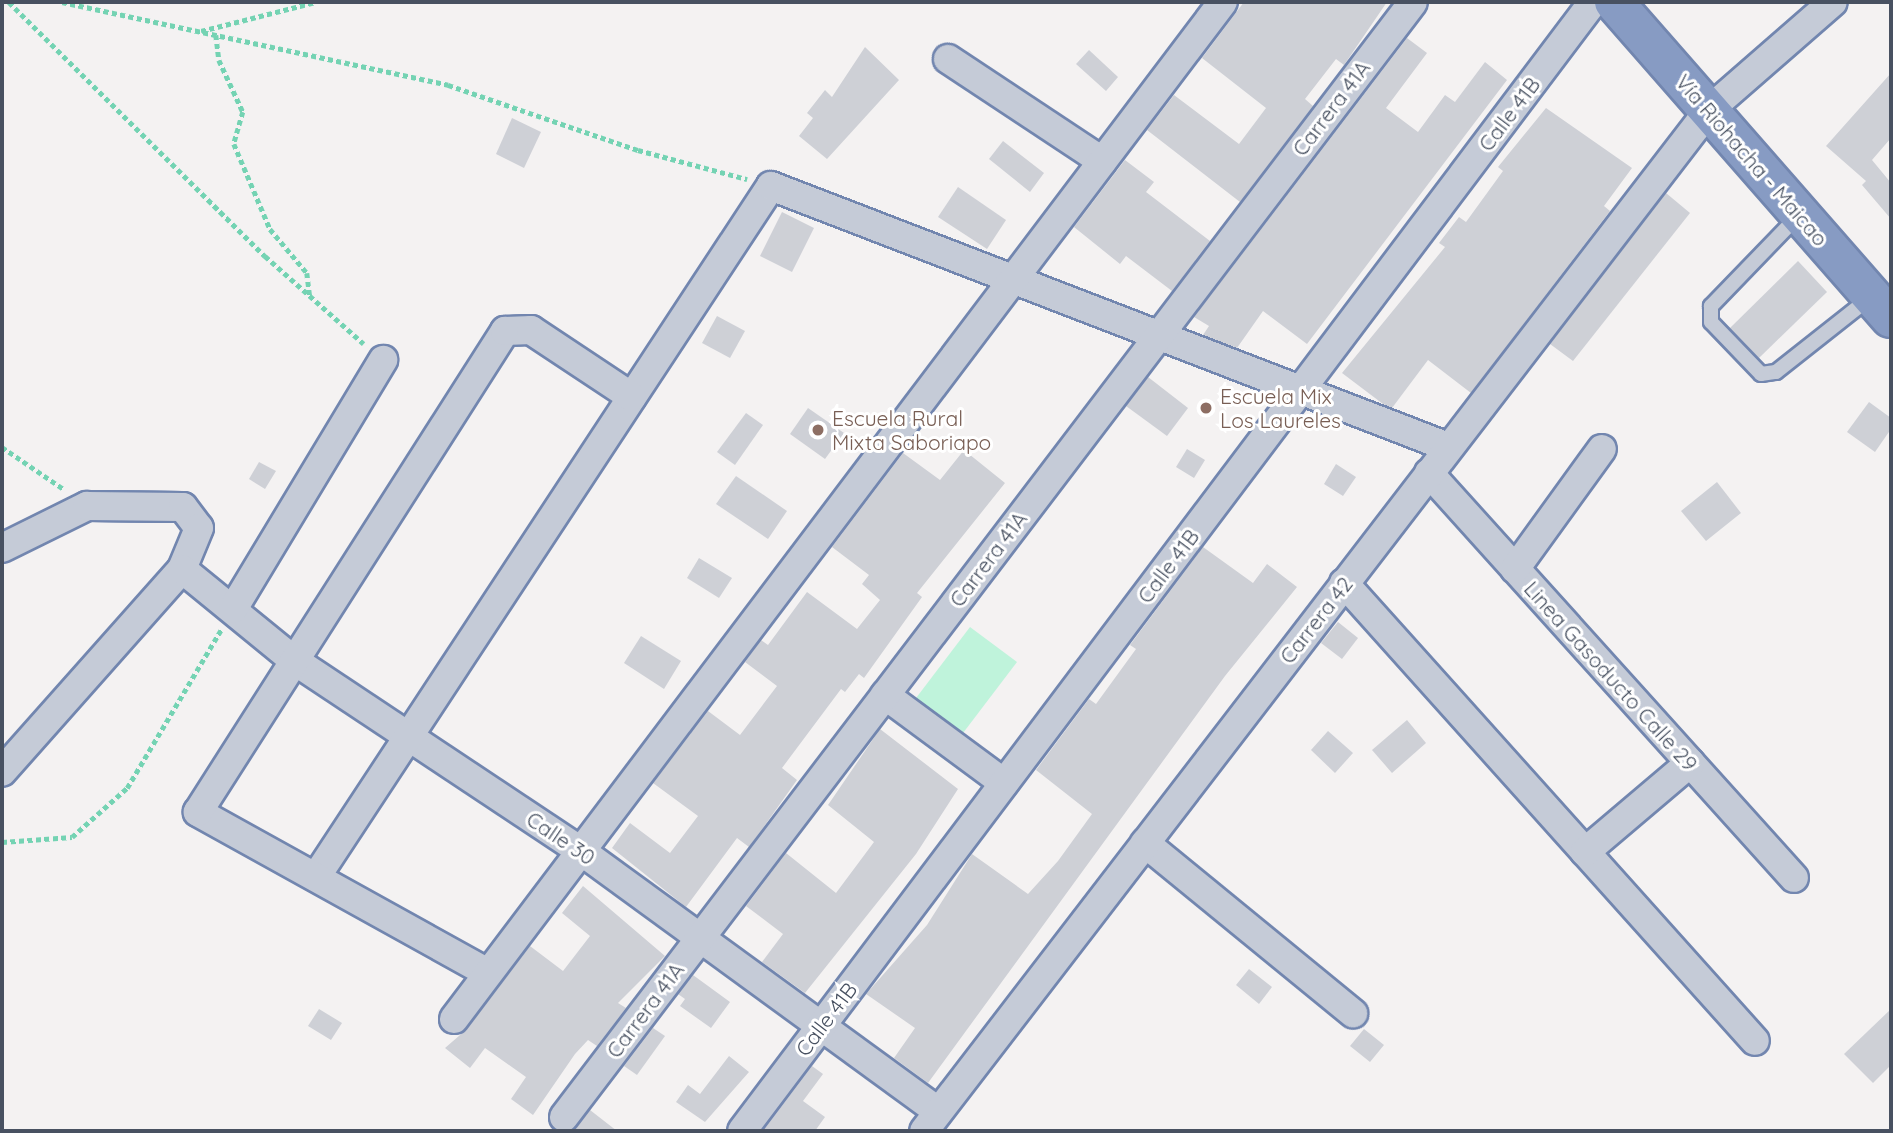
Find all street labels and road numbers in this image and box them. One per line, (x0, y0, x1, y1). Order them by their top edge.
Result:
street label: Carrera 41A (1287, 55, 1375, 161)
street label: Vía Riohacha - Maicao (1671, 69, 1833, 251)
street label: Calle 41B (1473, 72, 1545, 156)
street label: Carrera 41A (944, 506, 1032, 612)
street label: Calle 41B (1132, 524, 1204, 608)
street label: Carrera 42 (1274, 572, 1358, 668)
street label: Linea Gasoducto Calle 29 (1519, 576, 1703, 776)
street label: Calle 30 (522, 806, 600, 870)
street label: Carrera 41A (601, 957, 689, 1063)
street label: Calle 41B (790, 977, 862, 1061)

